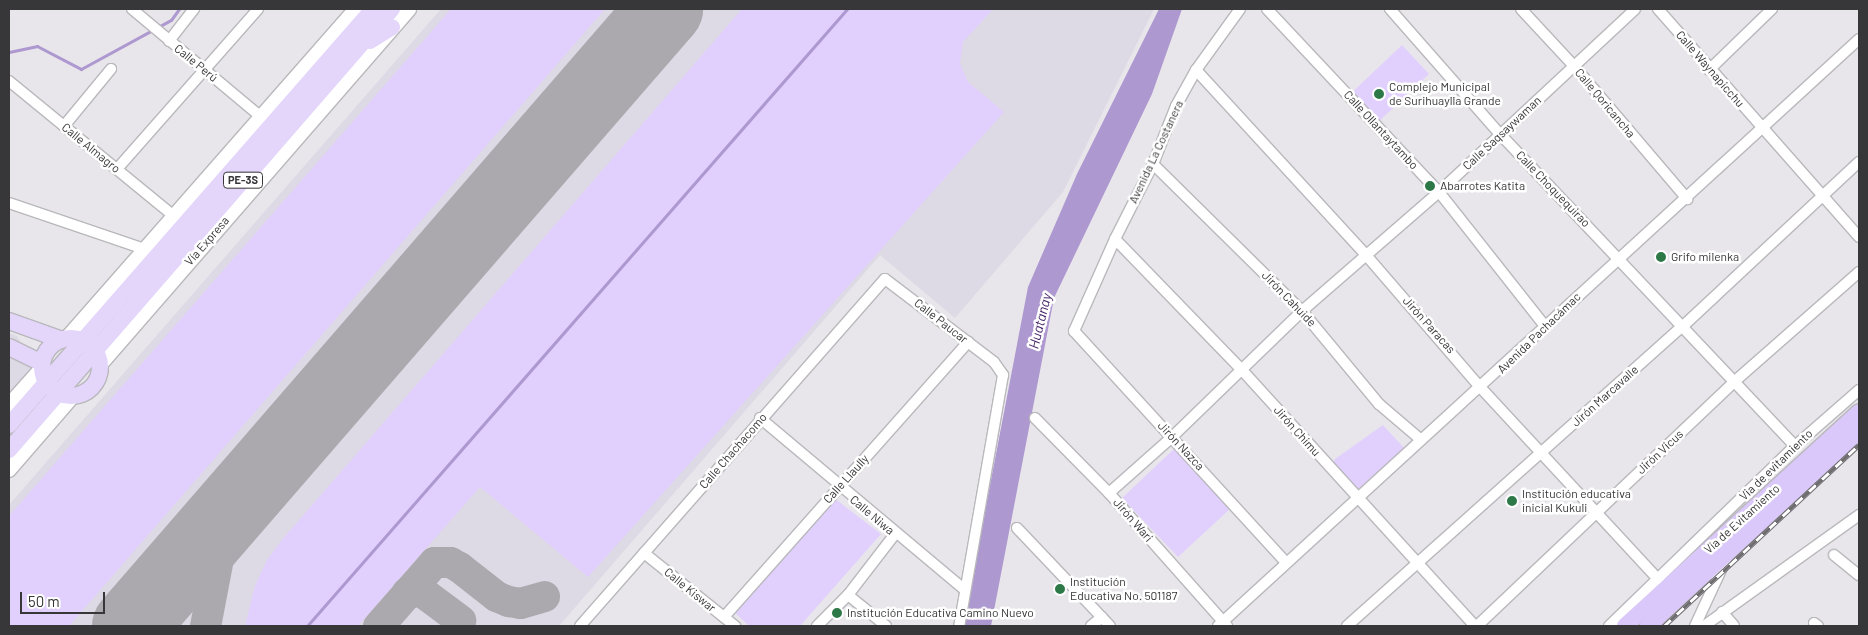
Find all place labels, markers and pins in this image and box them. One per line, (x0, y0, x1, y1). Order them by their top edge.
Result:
place label: Complejo Municipal de Surihuaylla Grande (1389, 80, 1501, 108)
marker: Complejo Municipal de Surihuaylla Grande (1373, 88, 1385, 100)
place label: Abarrotes Katita (1440, 179, 1525, 193)
marker: Abarrotes Katita (1424, 180, 1436, 192)
place label: Grifo milenka (1671, 250, 1739, 264)
marker: Grifo milenka (1655, 251, 1667, 263)
place label: Institución educativa inicial Kukuli (1522, 487, 1631, 515)
marker: Institución educativa inicial Kukuli (1506, 495, 1518, 507)
place label: Institución Educativa No. 501187 (1070, 575, 1177, 603)
marker: Institución Educativa No. 501187 (1054, 583, 1066, 595)
place label: Institución Educativa Camino Nuevo (847, 606, 1034, 620)
marker: Institución Educativa Camino Nuevo (831, 607, 843, 619)

